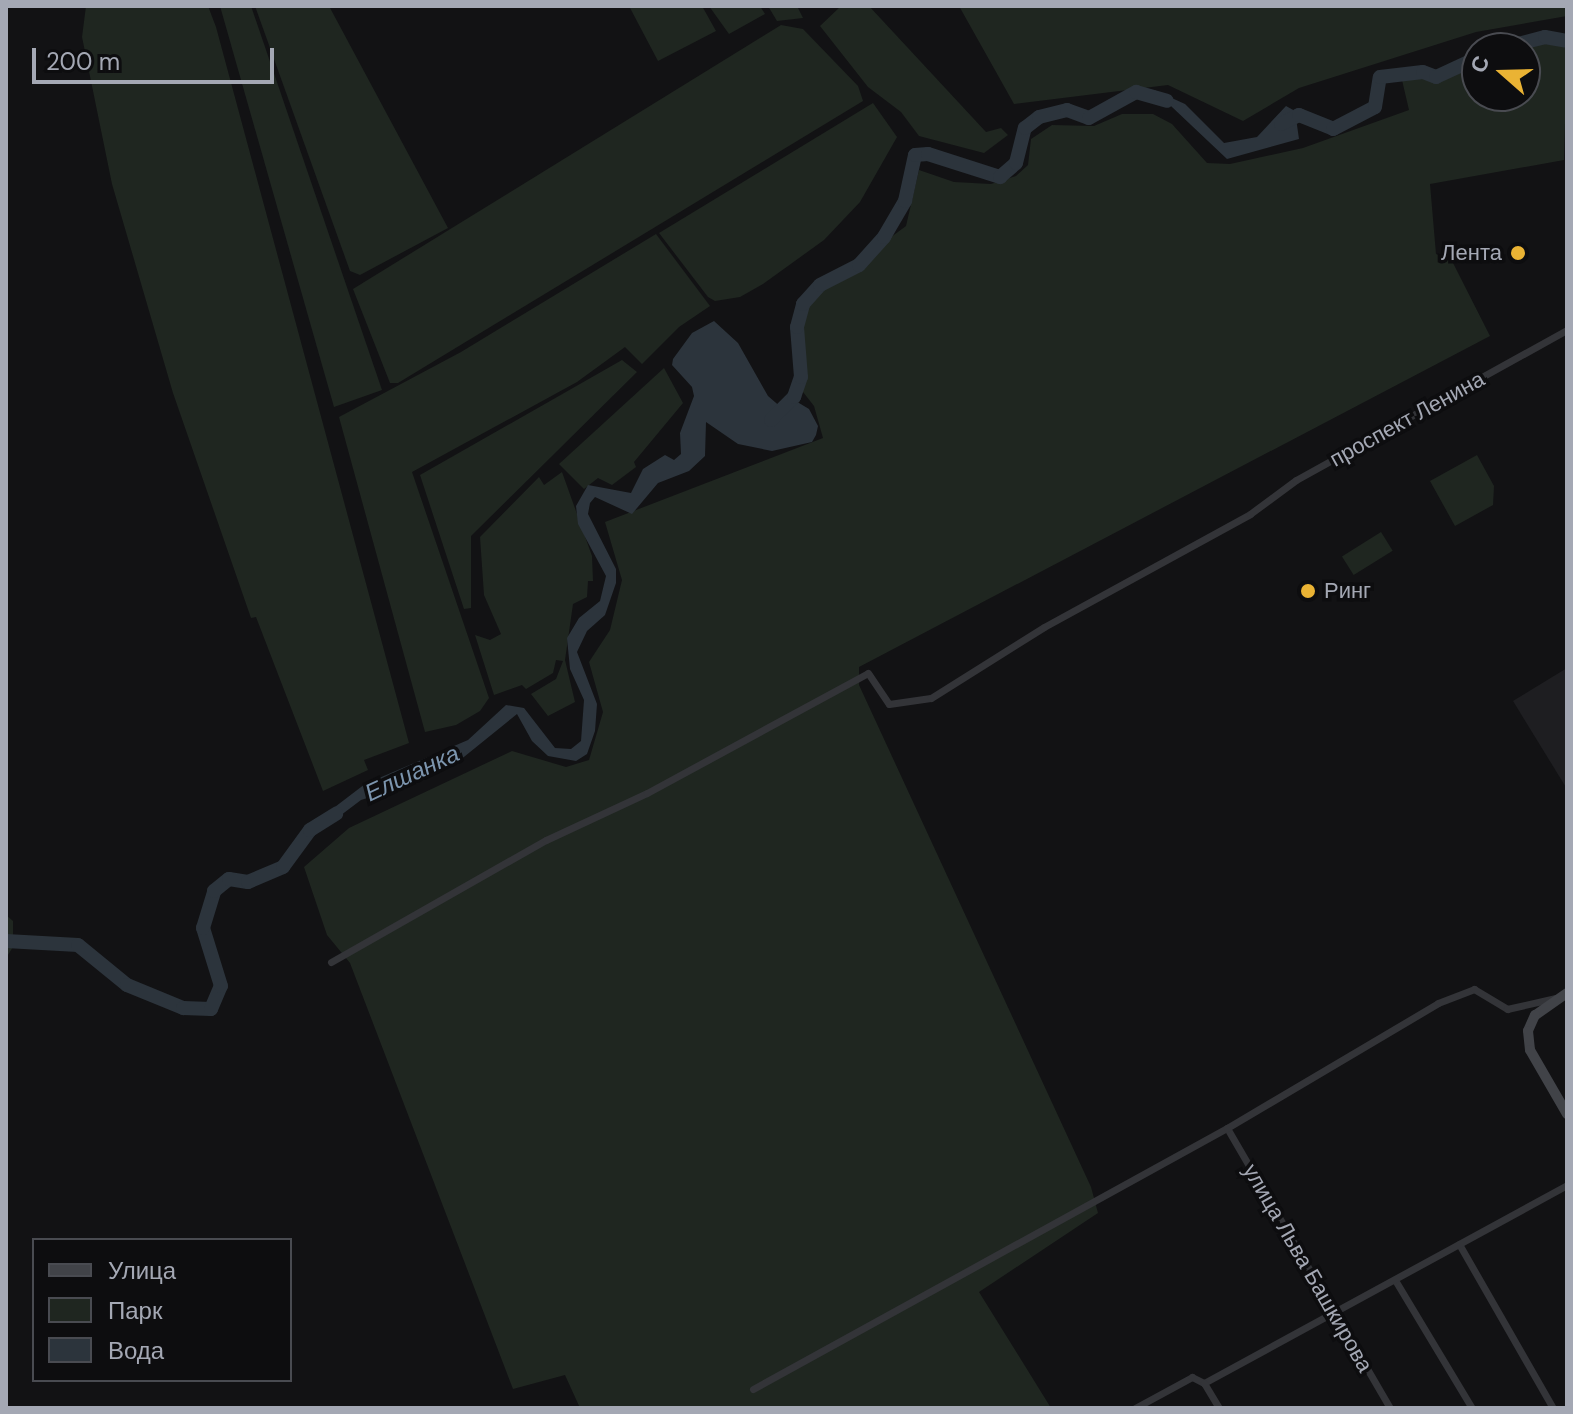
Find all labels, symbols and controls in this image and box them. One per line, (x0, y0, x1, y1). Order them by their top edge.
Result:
scale bar (36, 32, 278, 82)
north arrow (1461, 32, 1541, 112)
text: 200 m (46, 46, 120, 77)
text: С (1464, 52, 1496, 77)
place label: Лента (1441, 240, 1502, 266)
marker: Лента (1509, 244, 1527, 262)
street label: проспект Ленина (1325, 366, 1489, 472)
place label: Ринг (1324, 578, 1371, 604)
marker: Ринг (1299, 582, 1317, 600)
water label: Елшанка (360, 739, 464, 807)
street label: улица Льва Башкирова (1238, 1159, 1378, 1377)
legend (32, 1238, 292, 1382)
text: Улица (108, 1255, 176, 1286)
text: Парк (108, 1295, 162, 1326)
text: Вода (108, 1335, 164, 1366)

